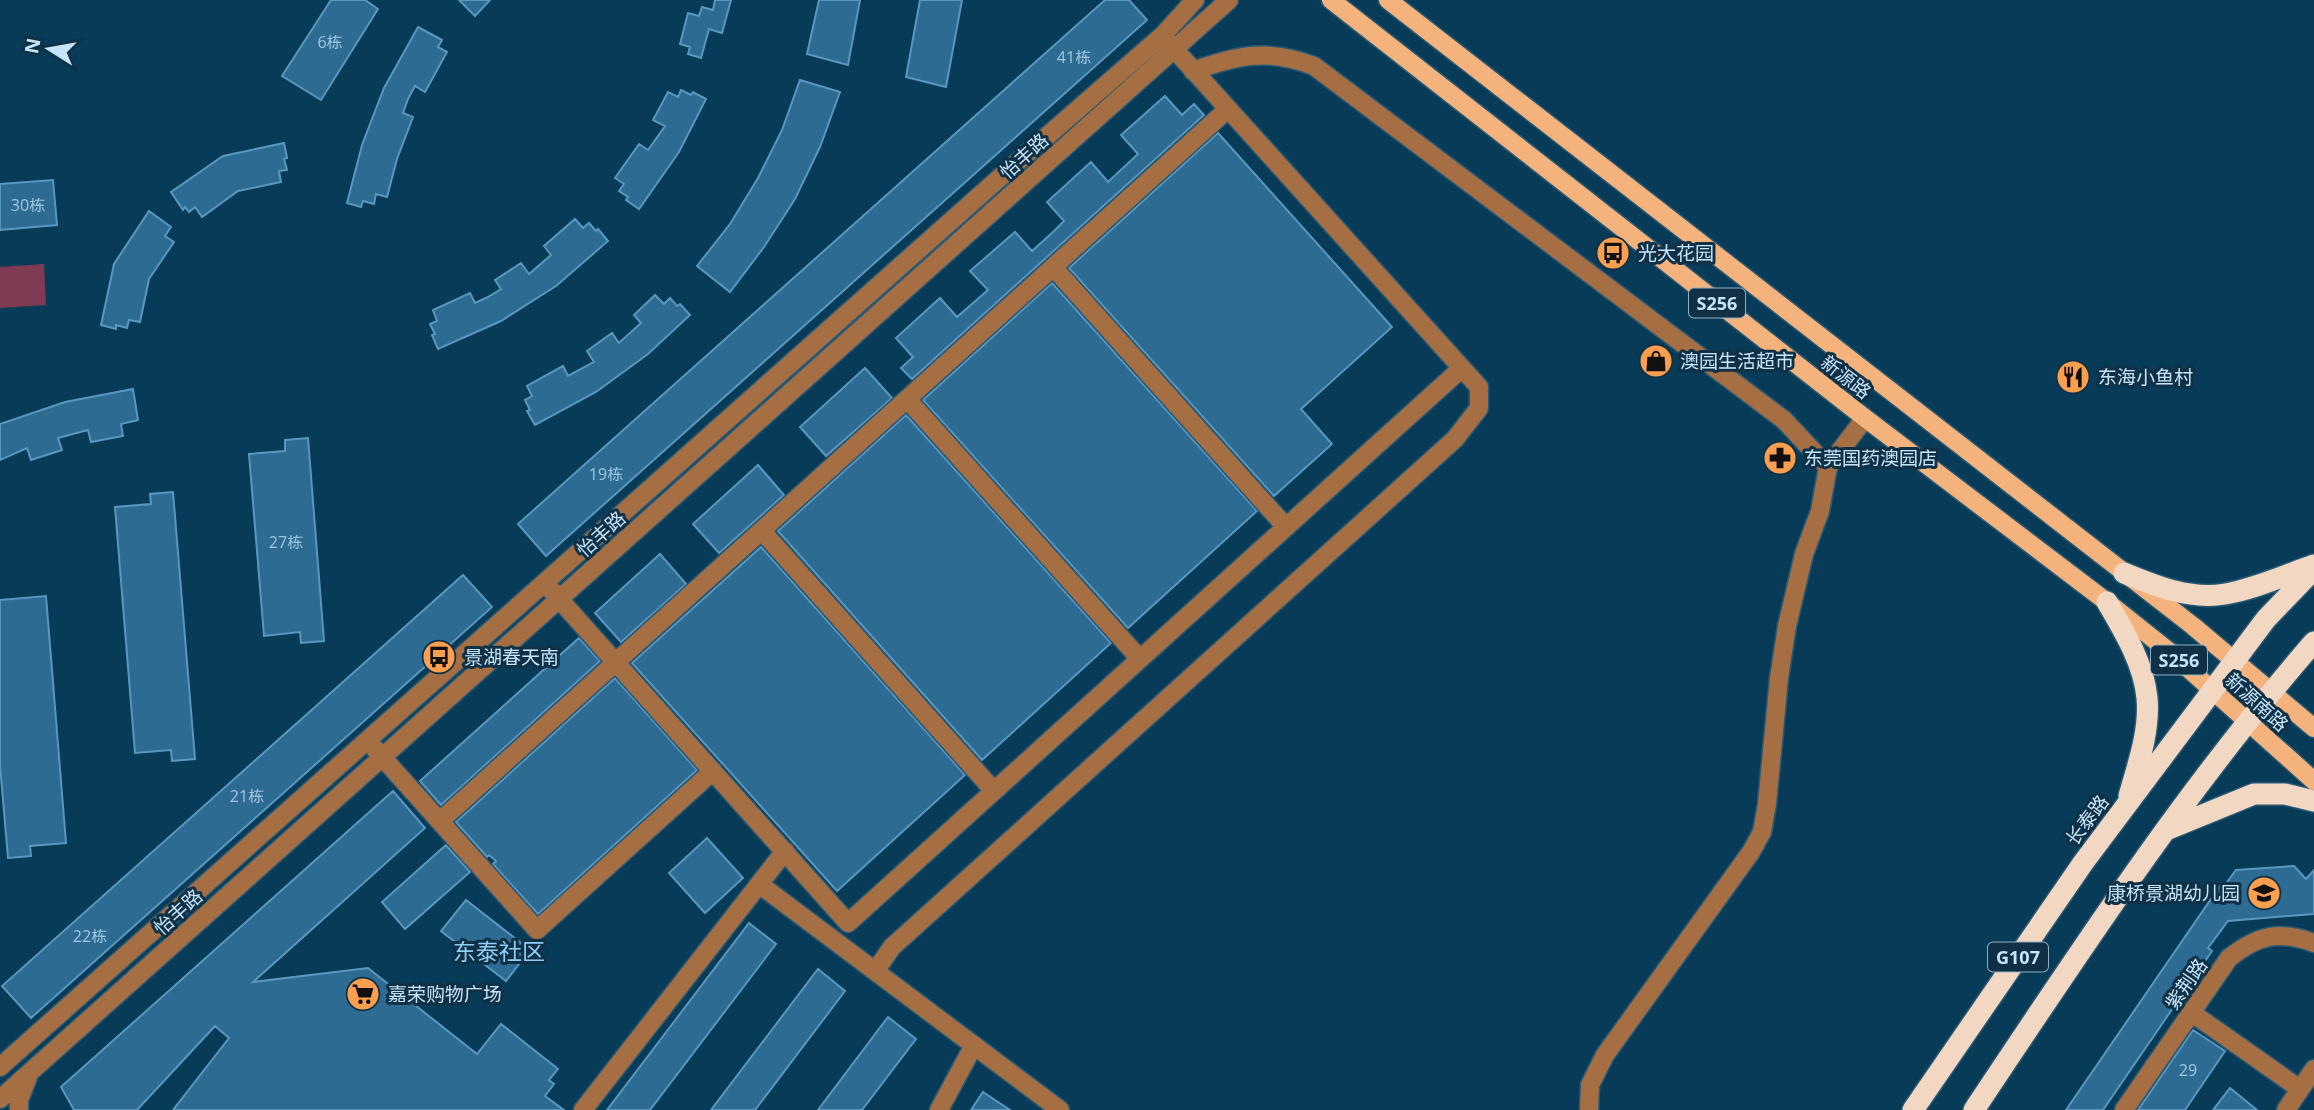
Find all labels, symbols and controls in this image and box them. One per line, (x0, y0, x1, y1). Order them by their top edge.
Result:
north arrow (14, 14, 84, 84)
house number: 6栋 (317, 31, 343, 53)
text: N (18, 36, 47, 56)
house number: 41栋 (1057, 46, 1091, 68)
street label: 怡丰路 (994, 127, 1054, 185)
house number: 30栋 (11, 194, 45, 216)
bus stop icon: 光大花园 (1594, 234, 1632, 272)
place label: 光大花园 (1638, 240, 1714, 266)
road number: S256 (1689, 288, 1745, 318)
shop icon: 澳园生活超市 (1637, 342, 1675, 380)
place label: 澳园生活超市 (1680, 348, 1794, 374)
street label: 新源路 (1816, 349, 1876, 405)
restaurant icon: 东海小鱼村 (2054, 358, 2092, 396)
place label: 东海小鱼村 (2098, 364, 2193, 390)
pharmacy icon: 东莞国药澳园店 (1761, 439, 1799, 477)
place label: 东莞国药澳园店 (1804, 445, 1937, 471)
house number: 19栋 (589, 463, 623, 485)
street label: 怡丰路 (571, 505, 631, 563)
house number: 27栋 (269, 531, 303, 553)
bus stop icon: 景湖春天南 (420, 638, 458, 676)
place label: 景湖春天南 (464, 644, 559, 670)
road number: S256 (2151, 646, 2207, 674)
street label: 新源南路 (2220, 667, 2294, 737)
house number: 21栋 (230, 785, 264, 807)
street label: 长泰路 (2059, 789, 2115, 851)
school or university icon: 康桥景湖幼儿园 (2245, 874, 2283, 912)
place label: 康桥景湖幼儿园 (2107, 880, 2240, 906)
street label: 怡丰路 (148, 883, 208, 941)
house number: 22栋 (73, 925, 107, 947)
district label: 东泰社区 (453, 935, 545, 967)
road number: G107 (1988, 942, 2048, 972)
street label: 紫荆路 (2159, 953, 2213, 1015)
supermarket icon: 嘉荣购物广场 (344, 975, 382, 1013)
place label: 嘉荣购物广场 (388, 981, 502, 1007)
house number: 29 (2179, 1059, 2197, 1081)

